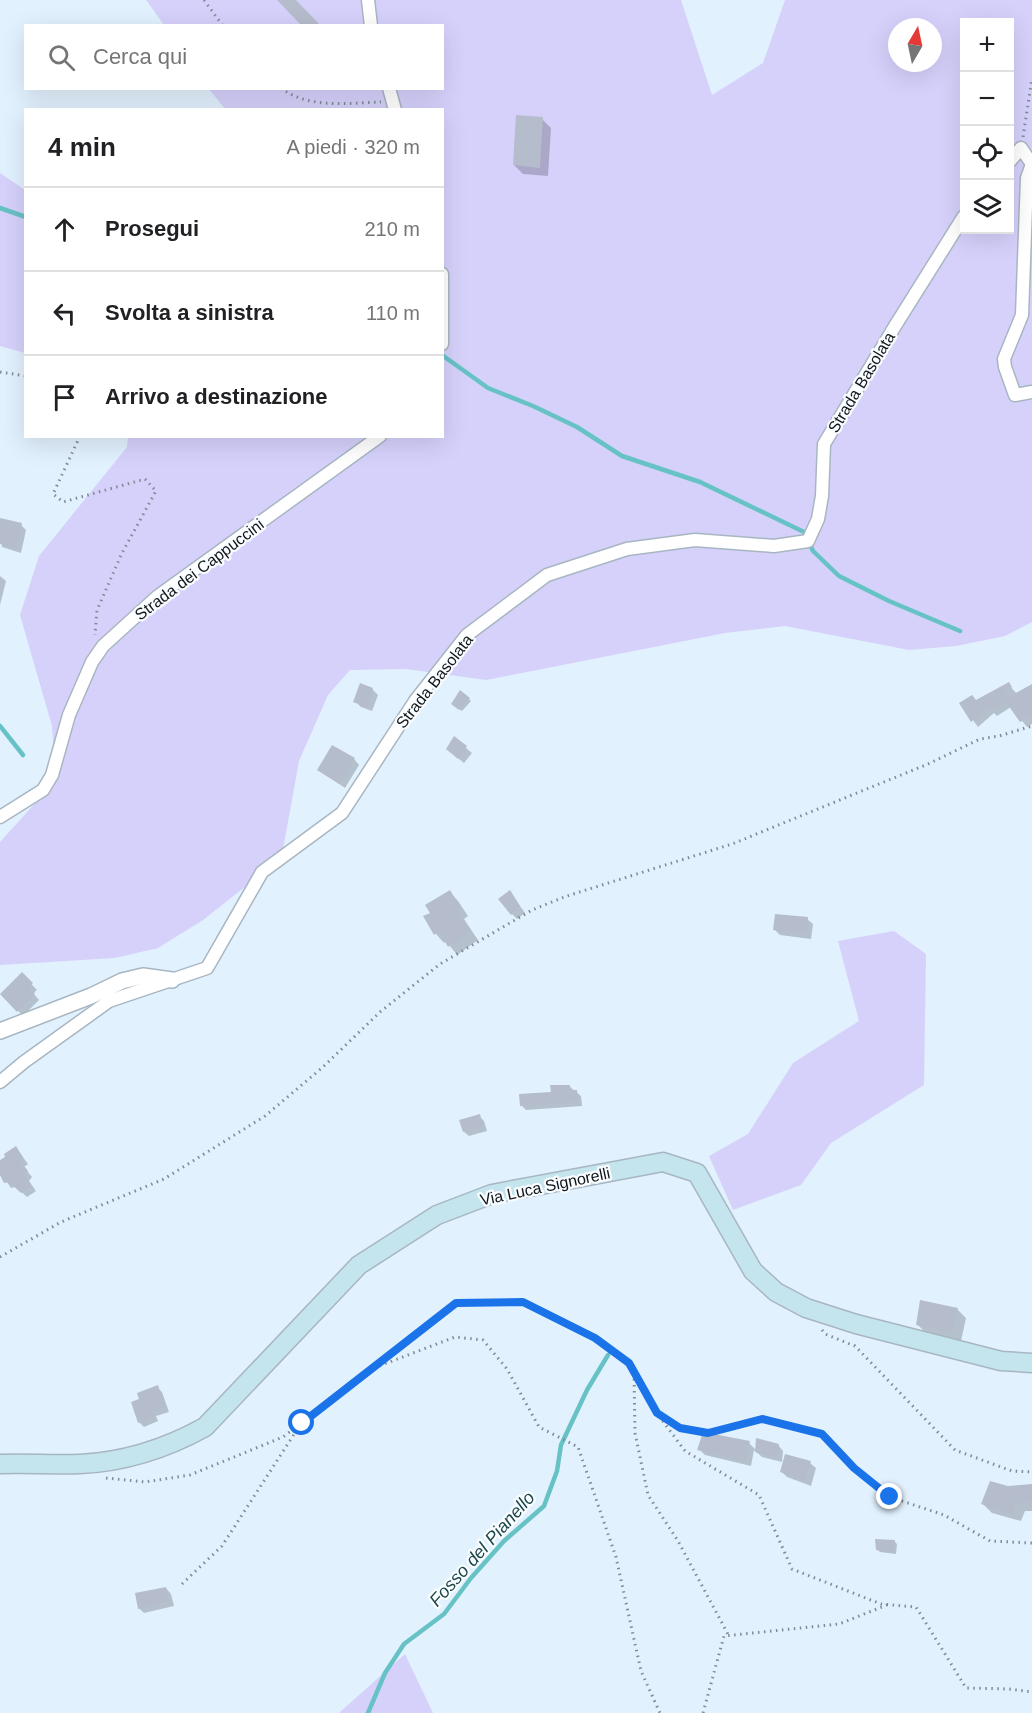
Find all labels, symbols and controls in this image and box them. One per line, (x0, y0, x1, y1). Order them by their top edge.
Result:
north arrow (888, 18, 942, 72)
map controls (960, 18, 1014, 234)
button: + (960, 18, 1014, 72)
search box (24, 24, 444, 90)
icon: search (45, 41, 78, 74)
text: Cerca qui (93, 44, 187, 69)
button: − (960, 72, 1014, 126)
button: locate (960, 126, 1014, 180)
text: 4 min (48, 132, 116, 162)
text: A piedi · 320 m (287, 136, 420, 158)
button: layers (960, 180, 1014, 234)
icon: ahead (48, 213, 81, 246)
text: Prosegui (105, 216, 199, 241)
text: 210 m (364, 218, 420, 240)
icon: left (48, 297, 81, 330)
text: Svolta a sinistra (105, 300, 274, 325)
text: 110 m (366, 302, 420, 324)
street label: Strada Basolata (825, 329, 898, 435)
icon: arrive (48, 381, 81, 414)
text: Arrivo a destinazione (105, 384, 328, 409)
street label: Strada dei Cappuccini (132, 516, 267, 623)
street label: Strada Basolata (393, 631, 476, 731)
street label: Via Luca Signorelli (479, 1164, 612, 1209)
route start (288, 1409, 314, 1435)
route end (876, 1483, 902, 1509)
water label: Fosso del Pianello (425, 1488, 539, 1610)

